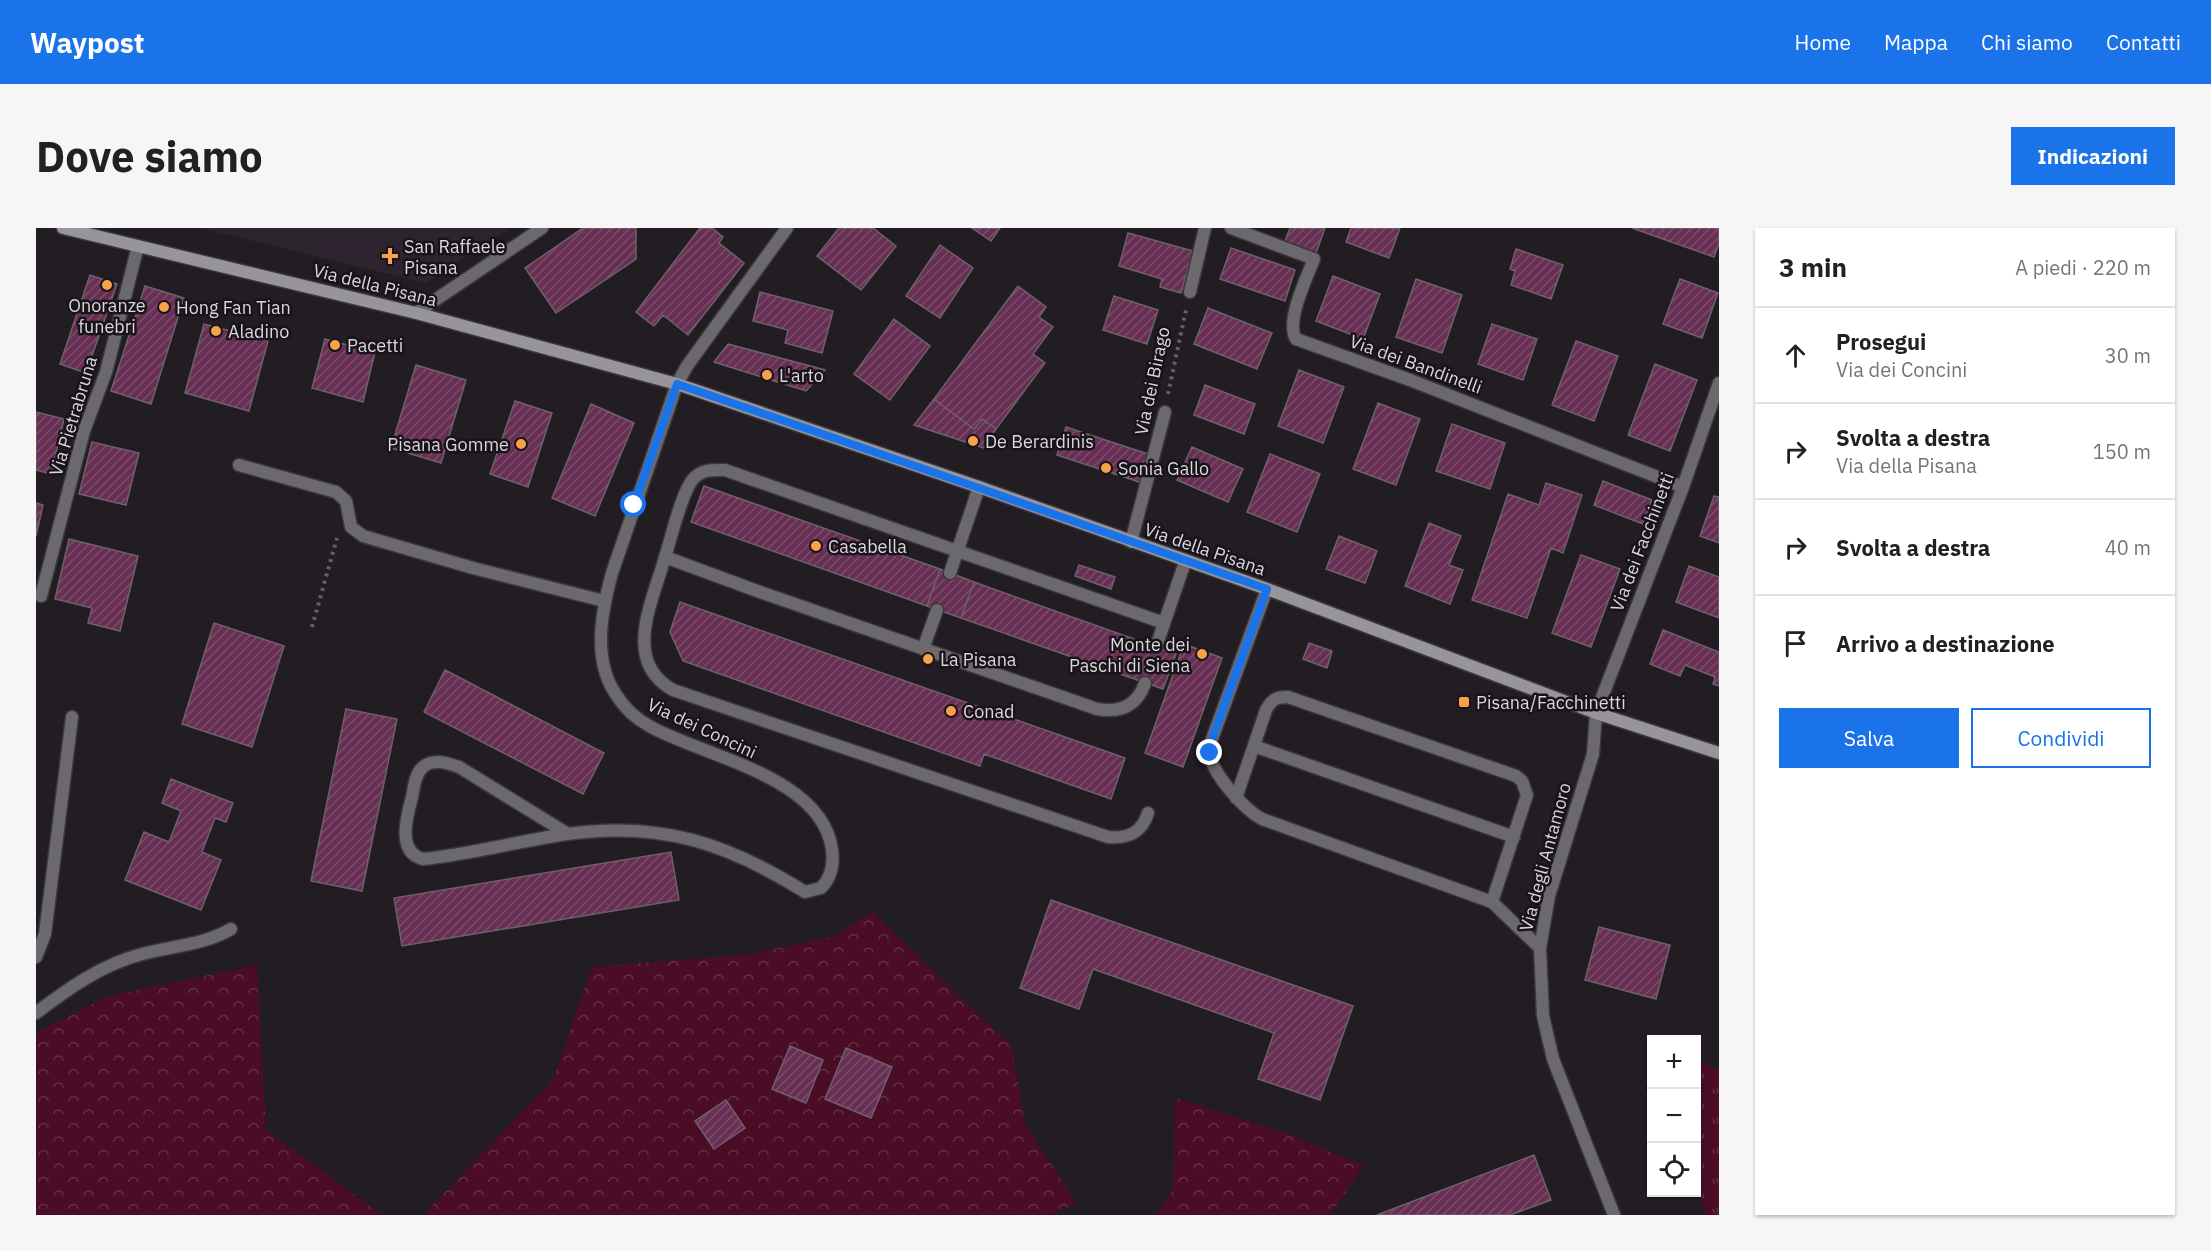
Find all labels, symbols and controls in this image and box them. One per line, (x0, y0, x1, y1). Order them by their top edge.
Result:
text: Waypost (30, 24, 144, 61)
text: Home (1795, 28, 1851, 56)
text: Mappa (1884, 28, 1948, 56)
text: Chi siamo (1981, 28, 2073, 56)
text: Contatti (2106, 28, 2181, 56)
button: Indicazioni (2011, 127, 2175, 185)
text: Dove siamo (36, 129, 263, 184)
place label: San Raffaele Pisana (404, 235, 506, 279)
marker: San Raffaele Pisana (381, 247, 399, 265)
text: 3 min (1779, 250, 1847, 284)
text: A piedi · 220 m (2015, 254, 2151, 281)
street label: Via della Pisana (311, 259, 440, 312)
marker: Onoranze funebri (100, 278, 114, 292)
place label: Onoranze funebri (68, 294, 146, 338)
place label: Hong Fan Tian (176, 296, 291, 319)
marker: Hong Fan Tian (157, 300, 171, 314)
place label: Aladino (228, 320, 289, 343)
marker: Aladino (209, 324, 223, 338)
street label: Via dei Birago (1129, 325, 1175, 437)
text: Prosegui (1836, 327, 1926, 356)
street label: Via dei Bandinelli (1347, 329, 1485, 399)
place label: Pacetti (347, 334, 403, 357)
marker: Pacetti (328, 338, 342, 352)
icon: ahead (1779, 339, 1812, 372)
text: 30 m (2105, 342, 2151, 369)
street label: Via Pietrabruna (44, 353, 102, 479)
text: Via dei Concini (1836, 356, 1967, 383)
place label: L'arto (779, 364, 824, 387)
marker: L'arto (760, 368, 774, 382)
text: Svolta a destra (1836, 423, 1990, 452)
place label: De Berardinis (985, 430, 1094, 453)
place label: Pisana Gomme (387, 433, 509, 456)
marker: De Berardinis (966, 434, 980, 448)
icon: right (1779, 435, 1812, 468)
marker: Pisana Gomme (514, 437, 528, 451)
text: 150 m (2093, 438, 2151, 465)
text: Via della Pisana (1836, 452, 1977, 479)
place label: Sonia Gallo (1118, 457, 1209, 480)
marker: Sonia Gallo (1099, 461, 1113, 475)
street label: Via dei Facchinetti (1605, 469, 1679, 615)
route start (620, 491, 646, 517)
street label: Via della Pisana (1141, 517, 1269, 581)
icon: right (1779, 531, 1812, 564)
text: Svolta a destra (1836, 533, 1990, 562)
text: 40 m (2105, 534, 2151, 561)
place label: Casabella (828, 535, 907, 558)
marker: Casabella (809, 539, 823, 553)
icon: arrive (1779, 627, 1812, 660)
text: Arrivo a destinazione (1836, 629, 2055, 658)
place label: Monte dei Paschi di Siena (1069, 633, 1190, 677)
marker: Monte dei Paschi di Siena (1195, 647, 1209, 661)
place label: La Pisana (940, 648, 1017, 671)
marker: La Pisana (921, 652, 935, 666)
place label: Pisana/Facchinetti (1476, 691, 1626, 714)
street label: Via dei Concini (644, 693, 760, 763)
marker: Pisana/Facchinetti (1457, 695, 1471, 709)
place label: Conad (963, 700, 1015, 723)
marker: Conad (944, 704, 958, 718)
button: Salva (1779, 708, 1959, 768)
button: Condividi (1971, 708, 2151, 768)
route end (1196, 739, 1222, 765)
street label: Via degli Antamoro (1514, 780, 1576, 934)
map controls (1647, 1035, 1701, 1197)
button: + (1647, 1035, 1701, 1089)
button: − (1647, 1089, 1701, 1143)
button: locate (1647, 1143, 1701, 1197)

